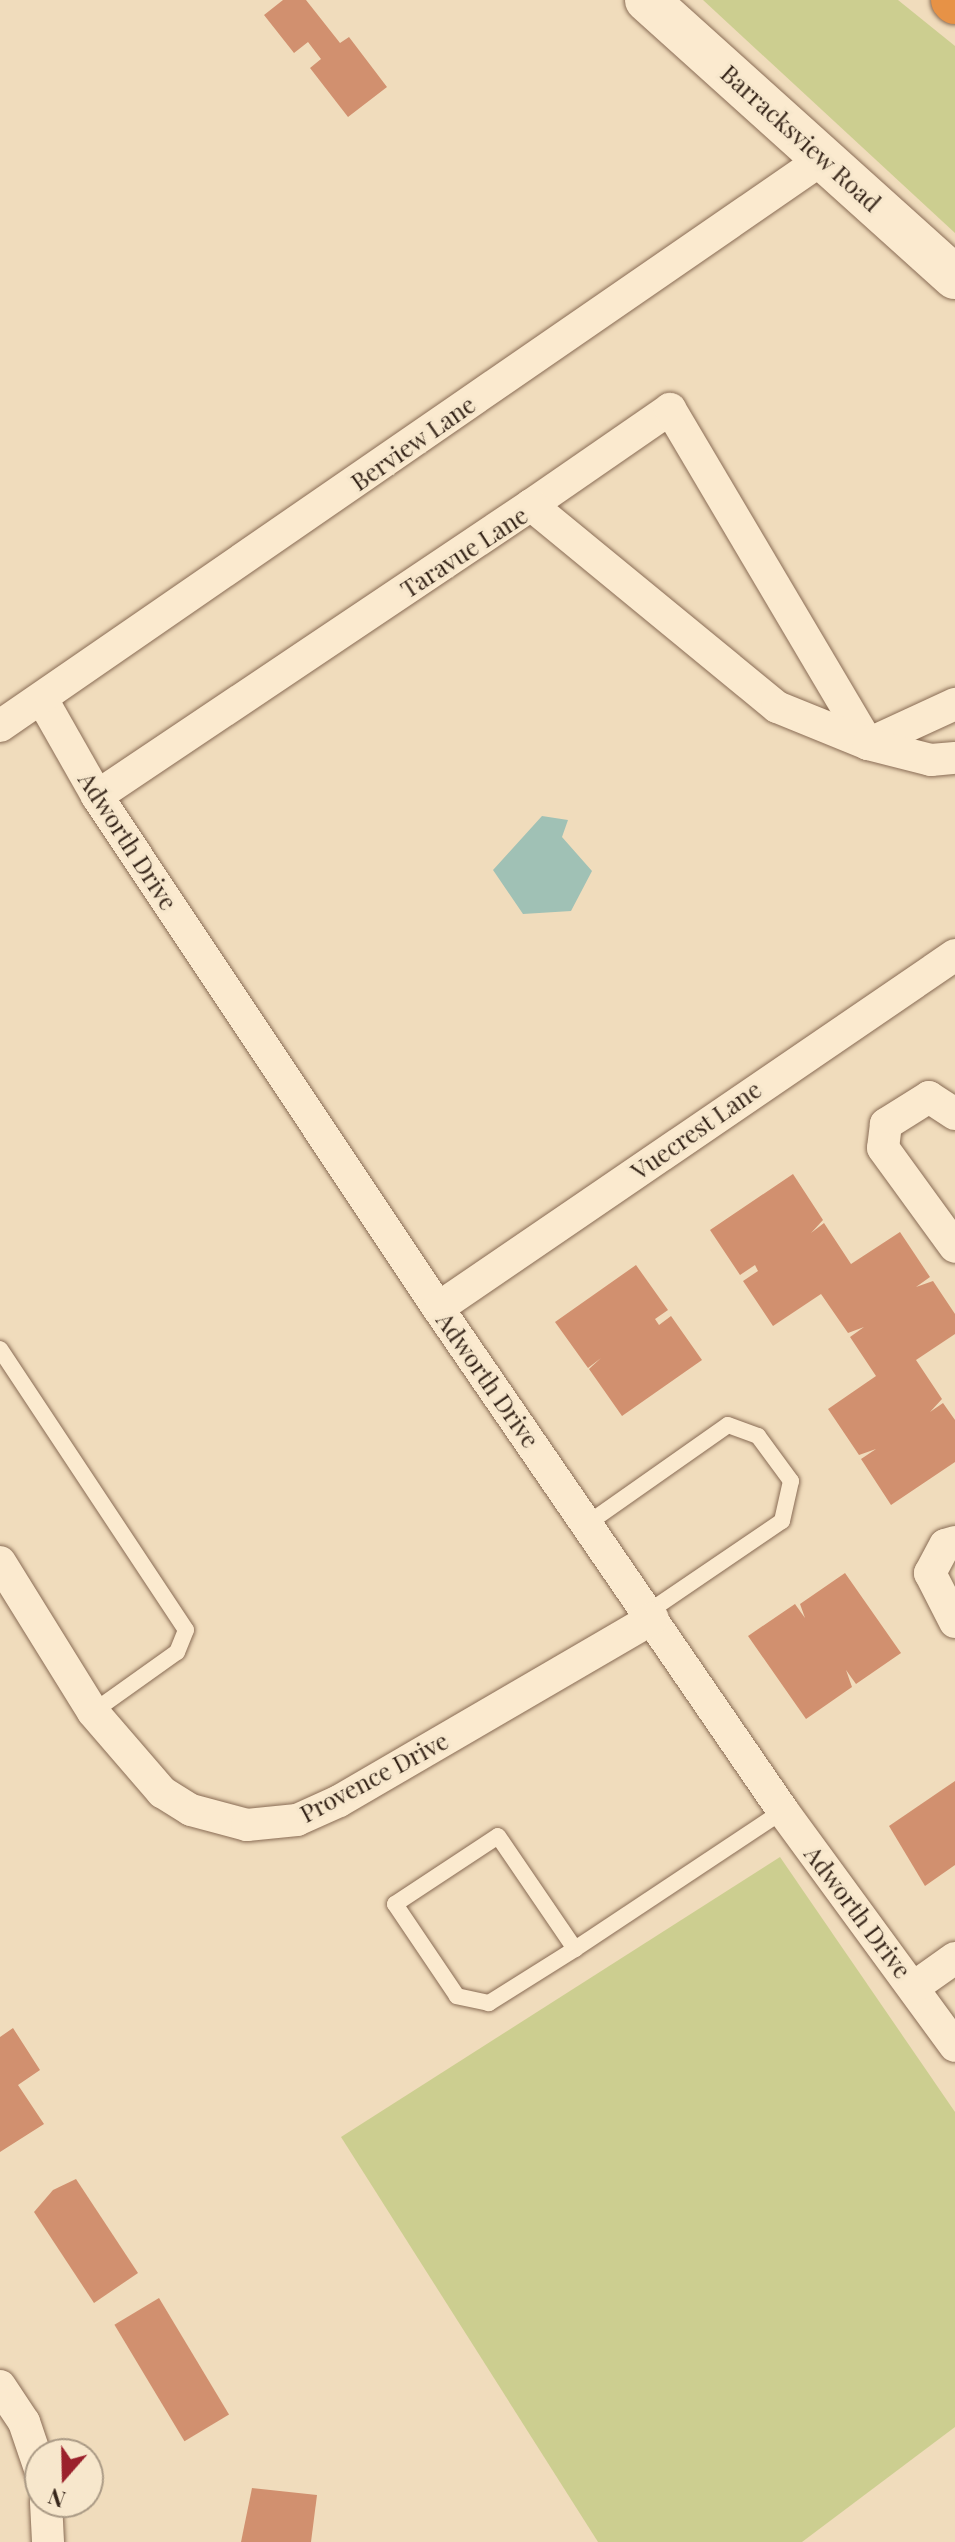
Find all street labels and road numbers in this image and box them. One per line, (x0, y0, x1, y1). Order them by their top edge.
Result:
street label: Barracksview Road (715, 58, 887, 218)
street label: Berview Lane (345, 389, 481, 497)
street label: Taravue Lane (395, 500, 533, 604)
street label: Adworth Drive (73, 767, 183, 915)
street label: Vuecrest Lane (625, 1074, 767, 1186)
street label: Adworth Drive (431, 1307, 545, 1453)
street label: Provence Drive (295, 1726, 453, 1828)
street label: Adworth Drive (799, 1840, 917, 1984)

